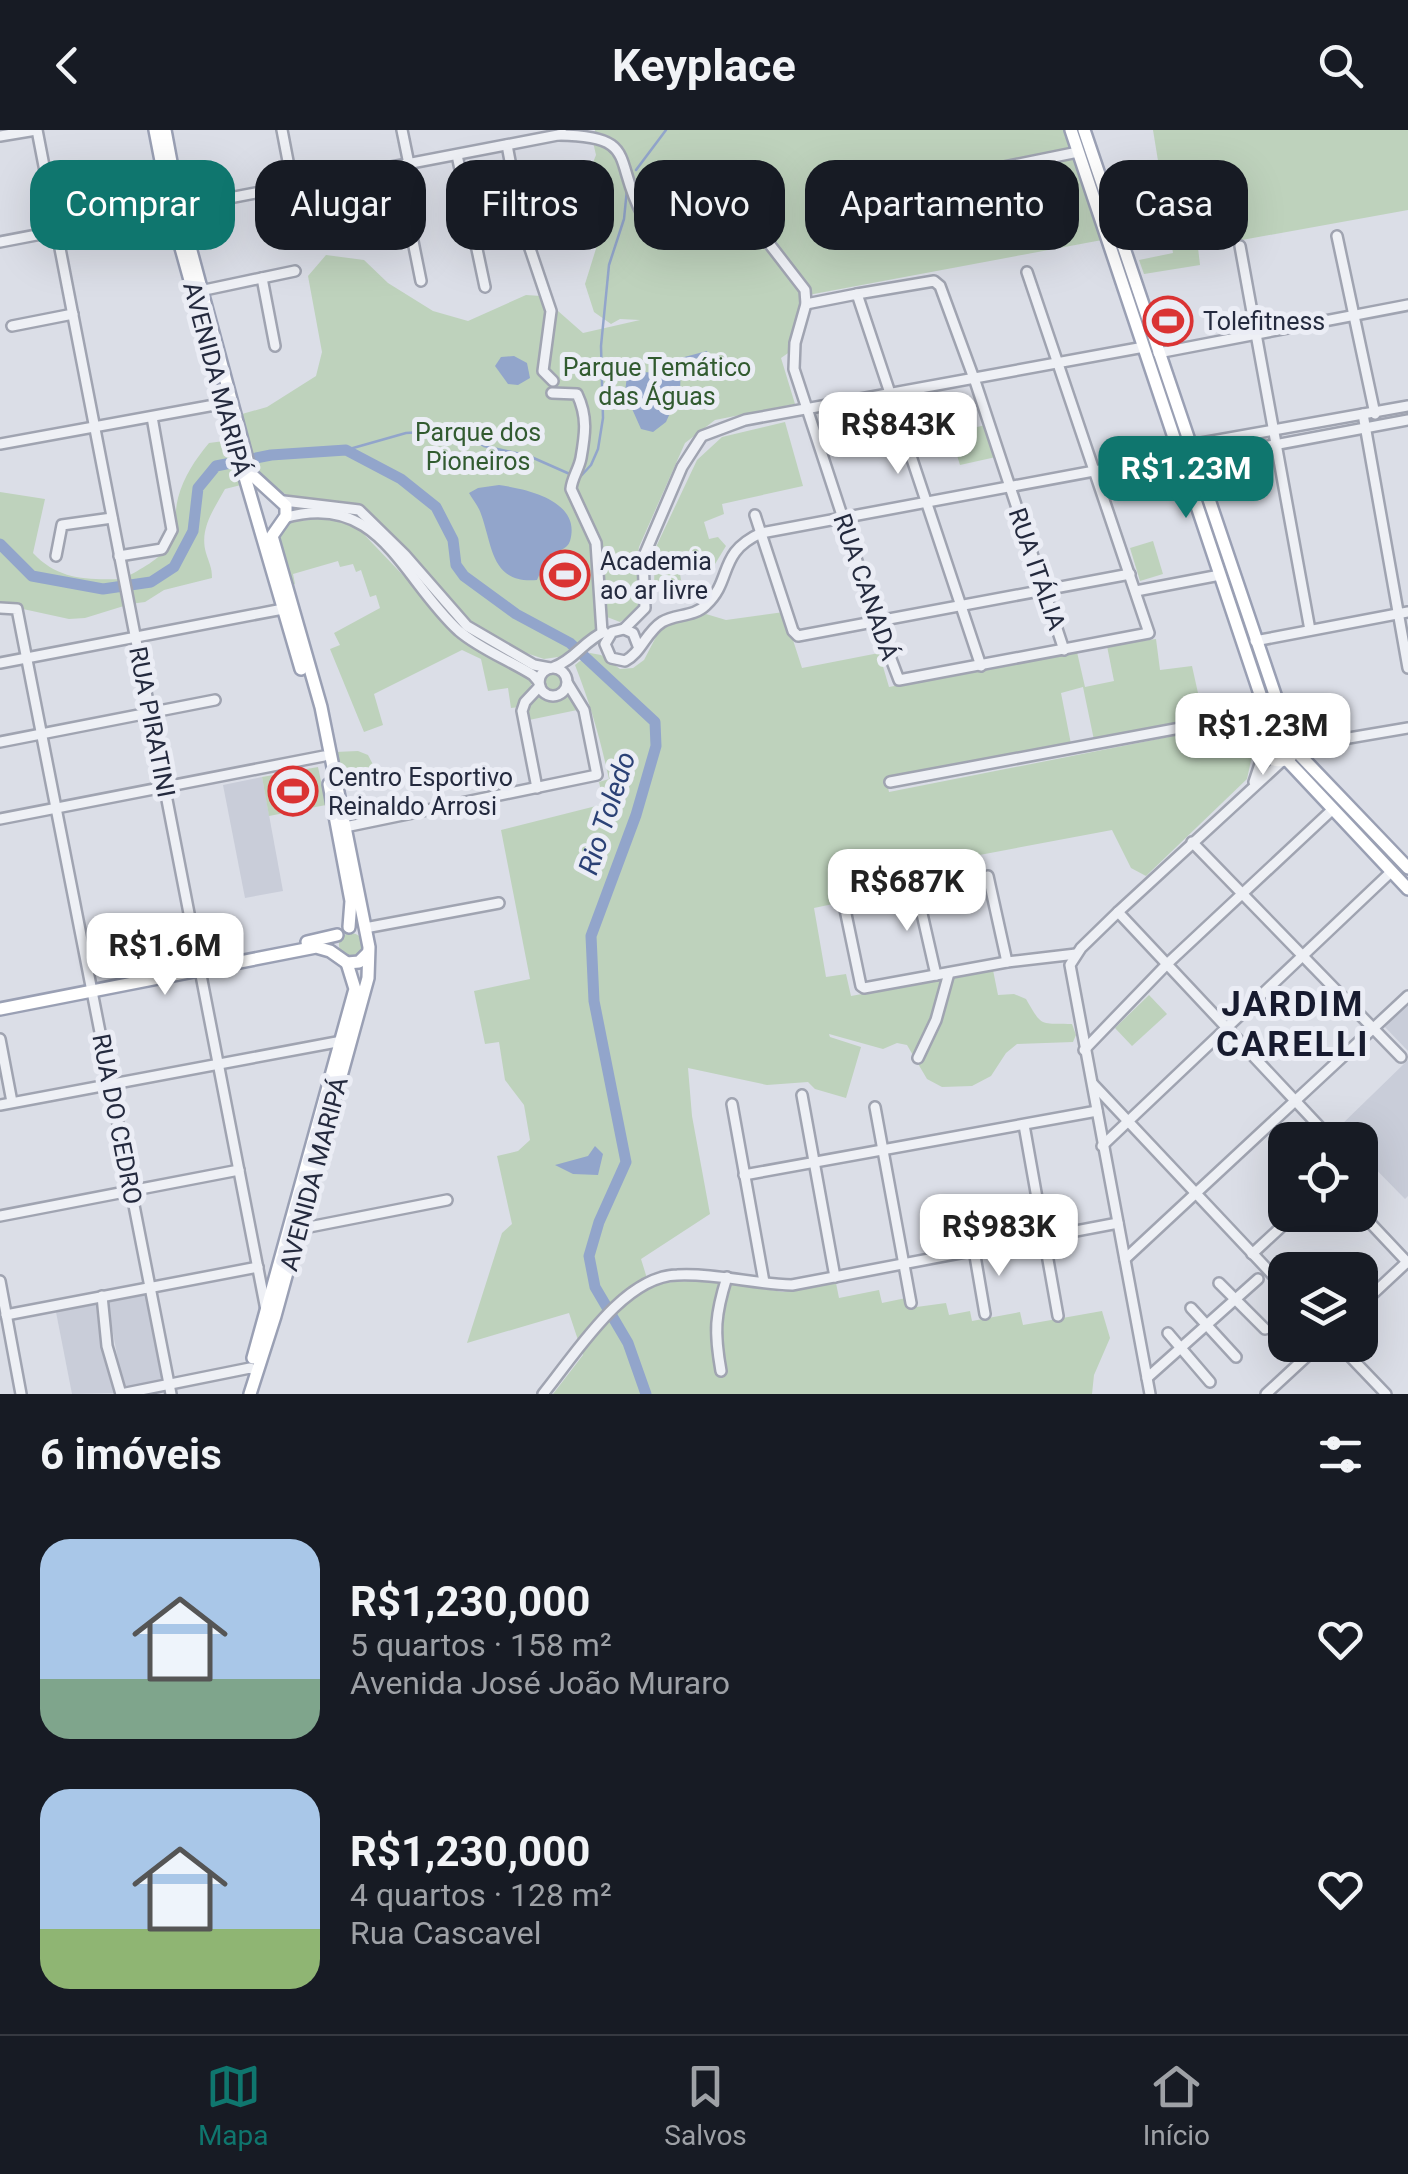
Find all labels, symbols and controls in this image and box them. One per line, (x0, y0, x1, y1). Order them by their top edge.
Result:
icon: back (40, 38, 95, 93)
icon: search (1313, 38, 1368, 93)
text: Keyplace (612, 39, 796, 92)
chip: Comprar (30, 160, 235, 250)
chip: Alugar (255, 160, 426, 250)
chip: Filtros (446, 160, 614, 250)
chip: Novo (634, 160, 785, 250)
chip: Apartamento (805, 160, 1079, 250)
chip: Casa (1099, 160, 1248, 250)
street label: AVENIDA MARIPÁ (177, 279, 258, 479)
sports icon: Tolefitness (1142, 295, 1194, 347)
place label: Tolefitness (1203, 307, 1325, 336)
park label: Parque Temático das Águas (563, 353, 751, 411)
pin: R$843K (817, 392, 979, 477)
text: R$843K (841, 405, 955, 443)
park label: Parque dos Pioneiros (415, 418, 541, 476)
pin: R$1.23M (1094, 436, 1278, 521)
text: R$1.23M (1120, 449, 1252, 487)
street label: RUA ITÁLIA (1003, 504, 1072, 634)
street label: RUA CANADÁ (827, 509, 906, 664)
place label: Academia ao ar livre (600, 547, 712, 605)
sports icon: Academia ao ar livre (539, 549, 591, 601)
street label: RUA PIRATINI (123, 644, 181, 800)
pin: R$1.23M (1171, 693, 1355, 778)
text: R$1.23M (1197, 706, 1329, 744)
water label: Rio Toledo (572, 747, 642, 879)
place label: Centro Esportivo Reinaldo Arrosi (328, 763, 513, 821)
sports icon: Centro Esportivo Reinaldo Arrosi (267, 765, 319, 817)
pin: R$687K (826, 849, 988, 934)
text: R$687K (850, 862, 964, 900)
pin: R$1.6M (84, 913, 246, 998)
text: R$1.6M (109, 926, 221, 964)
district label: JARDIM CARELLI (1216, 984, 1370, 1065)
street label: RUA DO CEDRO (86, 1031, 148, 1207)
street label: AVENIDA MARIPÁ (273, 1074, 354, 1274)
map controls (1268, 1122, 1378, 1362)
button: locate (1268, 1122, 1378, 1232)
pin: R$983K (918, 1194, 1080, 1279)
text: R$983K (942, 1207, 1056, 1245)
button: layers (1268, 1252, 1378, 1362)
icon: filters (1313, 1427, 1368, 1482)
text: 6 imóveis (40, 1430, 222, 1479)
text: R$1,230,000 (350, 1577, 590, 1626)
icon: home (120, 1579, 240, 1699)
icon: heart (1313, 1612, 1368, 1667)
text: 5 quartos · 158 m² (350, 1626, 612, 1664)
text: Avenida José João Muraro (350, 1664, 730, 1702)
text: R$1,230,000 (350, 1827, 590, 1876)
icon: home (120, 1829, 240, 1949)
icon: heart (1313, 1862, 1368, 1917)
text: 4 quartos · 128 m² (350, 1876, 612, 1914)
text: Rua Cascavel (350, 1914, 541, 1952)
tab: Mapa (198, 2059, 269, 2152)
tab: Salvos (664, 2059, 747, 2152)
tab: Início (1143, 2059, 1210, 2152)

